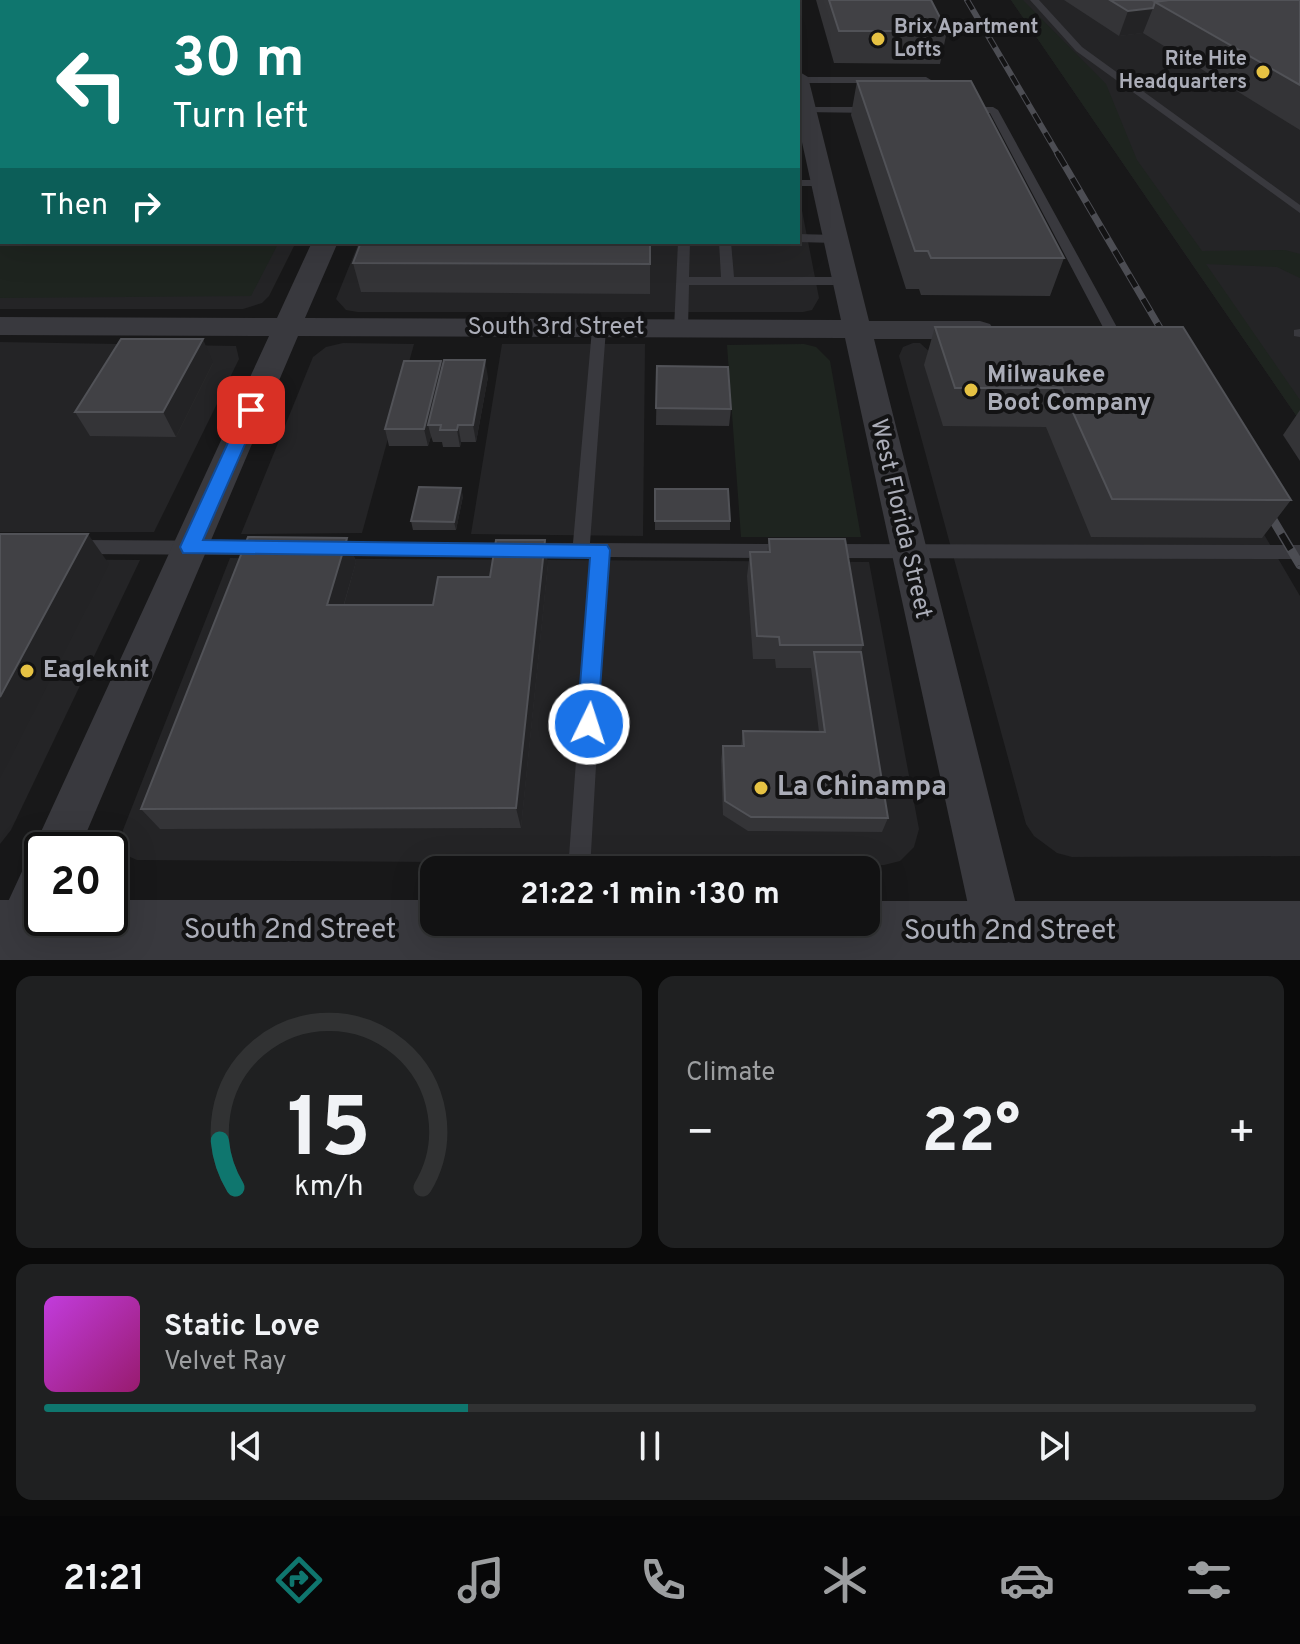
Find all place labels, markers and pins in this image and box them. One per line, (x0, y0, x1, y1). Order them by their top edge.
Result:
place label: Brix Apartment Lofts (894, 15, 1039, 64)
marker: Brix Apartment Lofts (869, 30, 887, 48)
place label: Rite Hite Headquarters (1119, 47, 1247, 96)
marker: Rite Hite Headquarters (1254, 63, 1272, 81)
place label: Milwaukee Boot Company (987, 361, 1151, 419)
pin (217, 376, 285, 444)
marker: Milwaukee Boot Company (962, 381, 980, 399)
place label: Eagleknit (43, 656, 149, 686)
marker: Eagleknit (18, 662, 36, 680)
place label: La Chinampa (777, 770, 947, 806)
marker: La Chinampa (752, 779, 770, 797)

